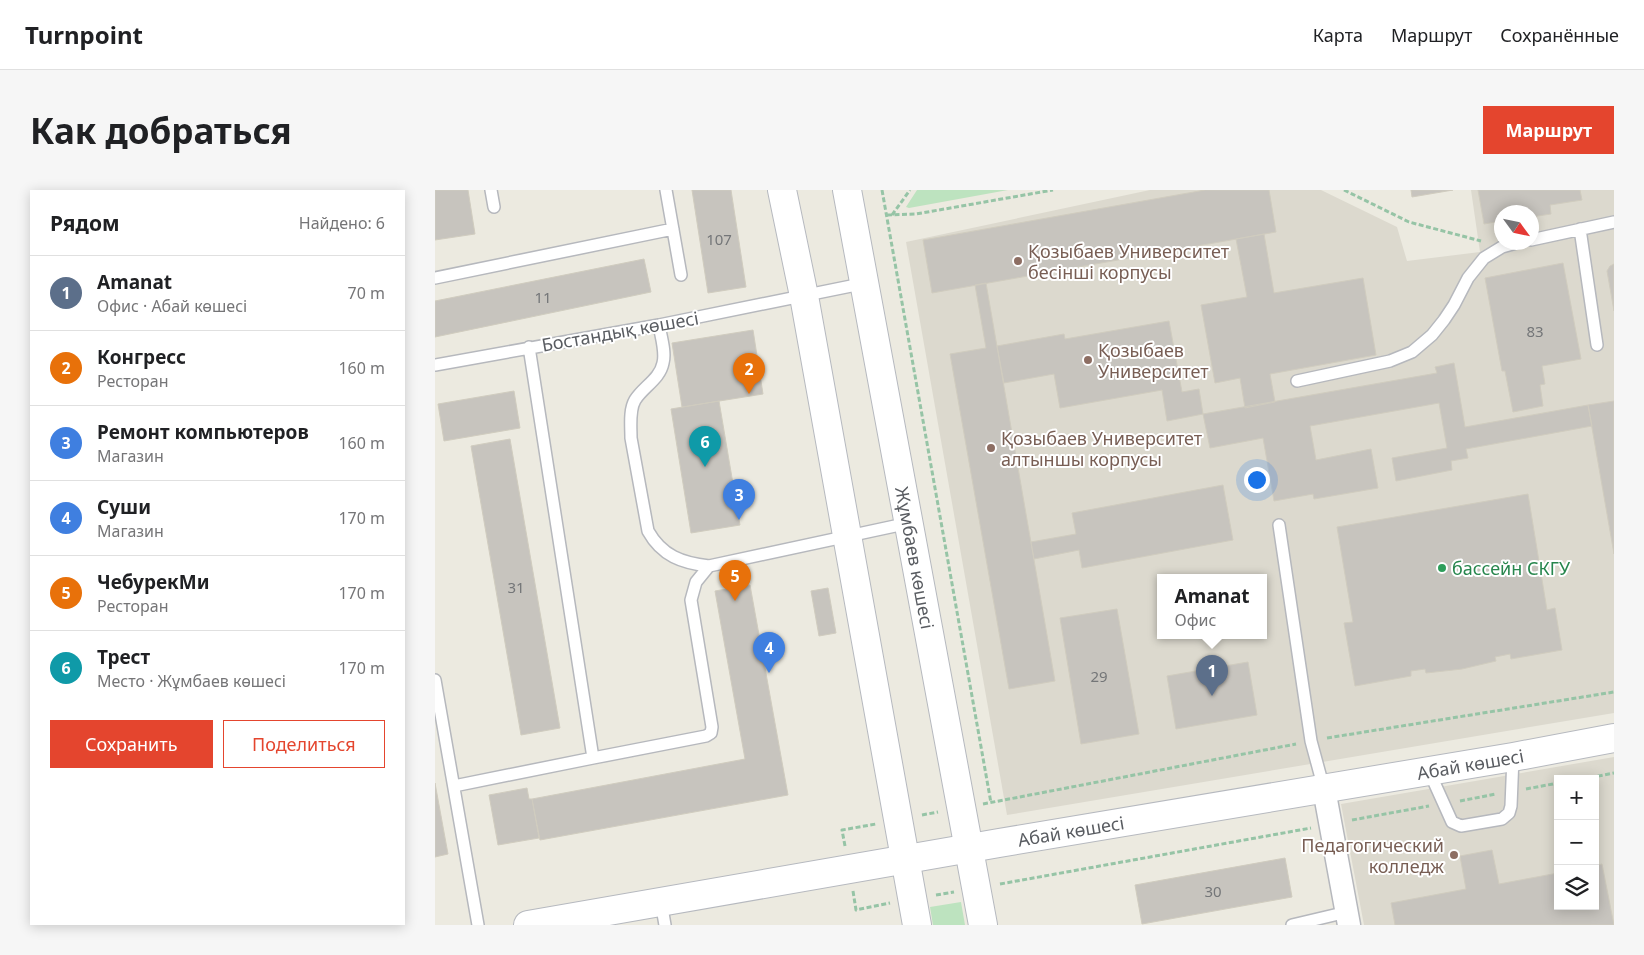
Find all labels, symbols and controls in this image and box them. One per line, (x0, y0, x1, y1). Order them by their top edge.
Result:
text: Turnpoint (25, 18, 143, 51)
text: Карта (1313, 23, 1363, 47)
text: Маршрут (1391, 23, 1472, 47)
text: Сохранённые (1500, 23, 1619, 47)
button: Маршрут (1483, 106, 1614, 154)
text: Как добраться (30, 107, 292, 154)
north arrow (1494, 205, 1539, 250)
text: Рядом (50, 209, 120, 237)
text: Найдено: 6 (299, 212, 385, 234)
house number: 107 (706, 229, 732, 249)
place label: Қозыбаев Университет бесінші корпусы (1028, 239, 1230, 284)
marker: Қозыбаев Университет бесінші корпусы (1012, 255, 1024, 267)
text: Amanat (97, 269, 172, 295)
text: 1 (61, 282, 71, 304)
text: 70 m (348, 282, 385, 304)
house number: 11 (534, 287, 552, 307)
text: Офис · Абай көшесі (97, 295, 247, 317)
street label: Бостандық көшесі (540, 305, 700, 357)
house number: 83 (1526, 321, 1544, 341)
place label: Қозыбаев Университет (1098, 338, 1209, 383)
text: Конгресс (97, 344, 186, 370)
pin: 2 (733, 353, 765, 394)
marker: Қозыбаев Университет (1082, 354, 1094, 366)
text: 2 (61, 357, 71, 379)
text: 160 m (338, 357, 385, 379)
text: Ресторан (97, 370, 168, 392)
text: Ремонт компьютеров (97, 419, 309, 445)
pin: 6 (689, 426, 721, 467)
place label: Қозыбаев Университет алтыншы корпусы (1001, 426, 1203, 471)
text: 3 (61, 432, 71, 454)
text: 160 m (338, 432, 385, 454)
marker: Қозыбаев Университет алтыншы корпусы (985, 442, 997, 454)
text: Магазин (97, 445, 164, 467)
your location (1244, 467, 1270, 493)
pin: 3 (723, 479, 755, 520)
street label: Жұмбаев көшесі (890, 485, 940, 631)
text: Суши (97, 494, 151, 520)
text: 4 (61, 507, 71, 529)
text: 170 m (338, 507, 385, 529)
text: Магазин (97, 520, 164, 542)
place label: бассейн СКГУ (1452, 556, 1571, 580)
pin: 5 (719, 560, 751, 601)
marker: бассейн СКГУ (1436, 562, 1448, 574)
text: ЧебурекМи (97, 569, 209, 595)
popup (1157, 574, 1267, 639)
house number: 31 (507, 577, 525, 597)
text: 5 (61, 582, 71, 604)
text: 170 m (338, 582, 385, 604)
text: Amanat (1174, 583, 1250, 609)
text: Ресторан (97, 595, 168, 617)
text: Офис (1174, 609, 1216, 631)
pin: 4 (753, 632, 785, 673)
text: Трест (97, 644, 150, 670)
pin: 1 (1196, 655, 1228, 696)
text: 6 (61, 657, 71, 679)
text: 170 m (338, 657, 385, 679)
house number: 29 (1090, 666, 1108, 686)
text: Место · Жұмбаев көшесі (97, 670, 286, 692)
button: Сохранить (50, 720, 213, 768)
button: Поделиться (223, 720, 385, 768)
street label: Абай көшесі (1415, 743, 1526, 785)
map controls (1554, 775, 1599, 910)
button: + (1554, 775, 1599, 820)
street label: Абай көшесі (1016, 810, 1126, 852)
button: − (1554, 820, 1599, 865)
place label: Педагогический колледж (1301, 833, 1444, 878)
marker: Педагогический колледж (1448, 849, 1460, 861)
button: layers (1554, 865, 1599, 910)
house number: 30 (1204, 881, 1222, 901)

